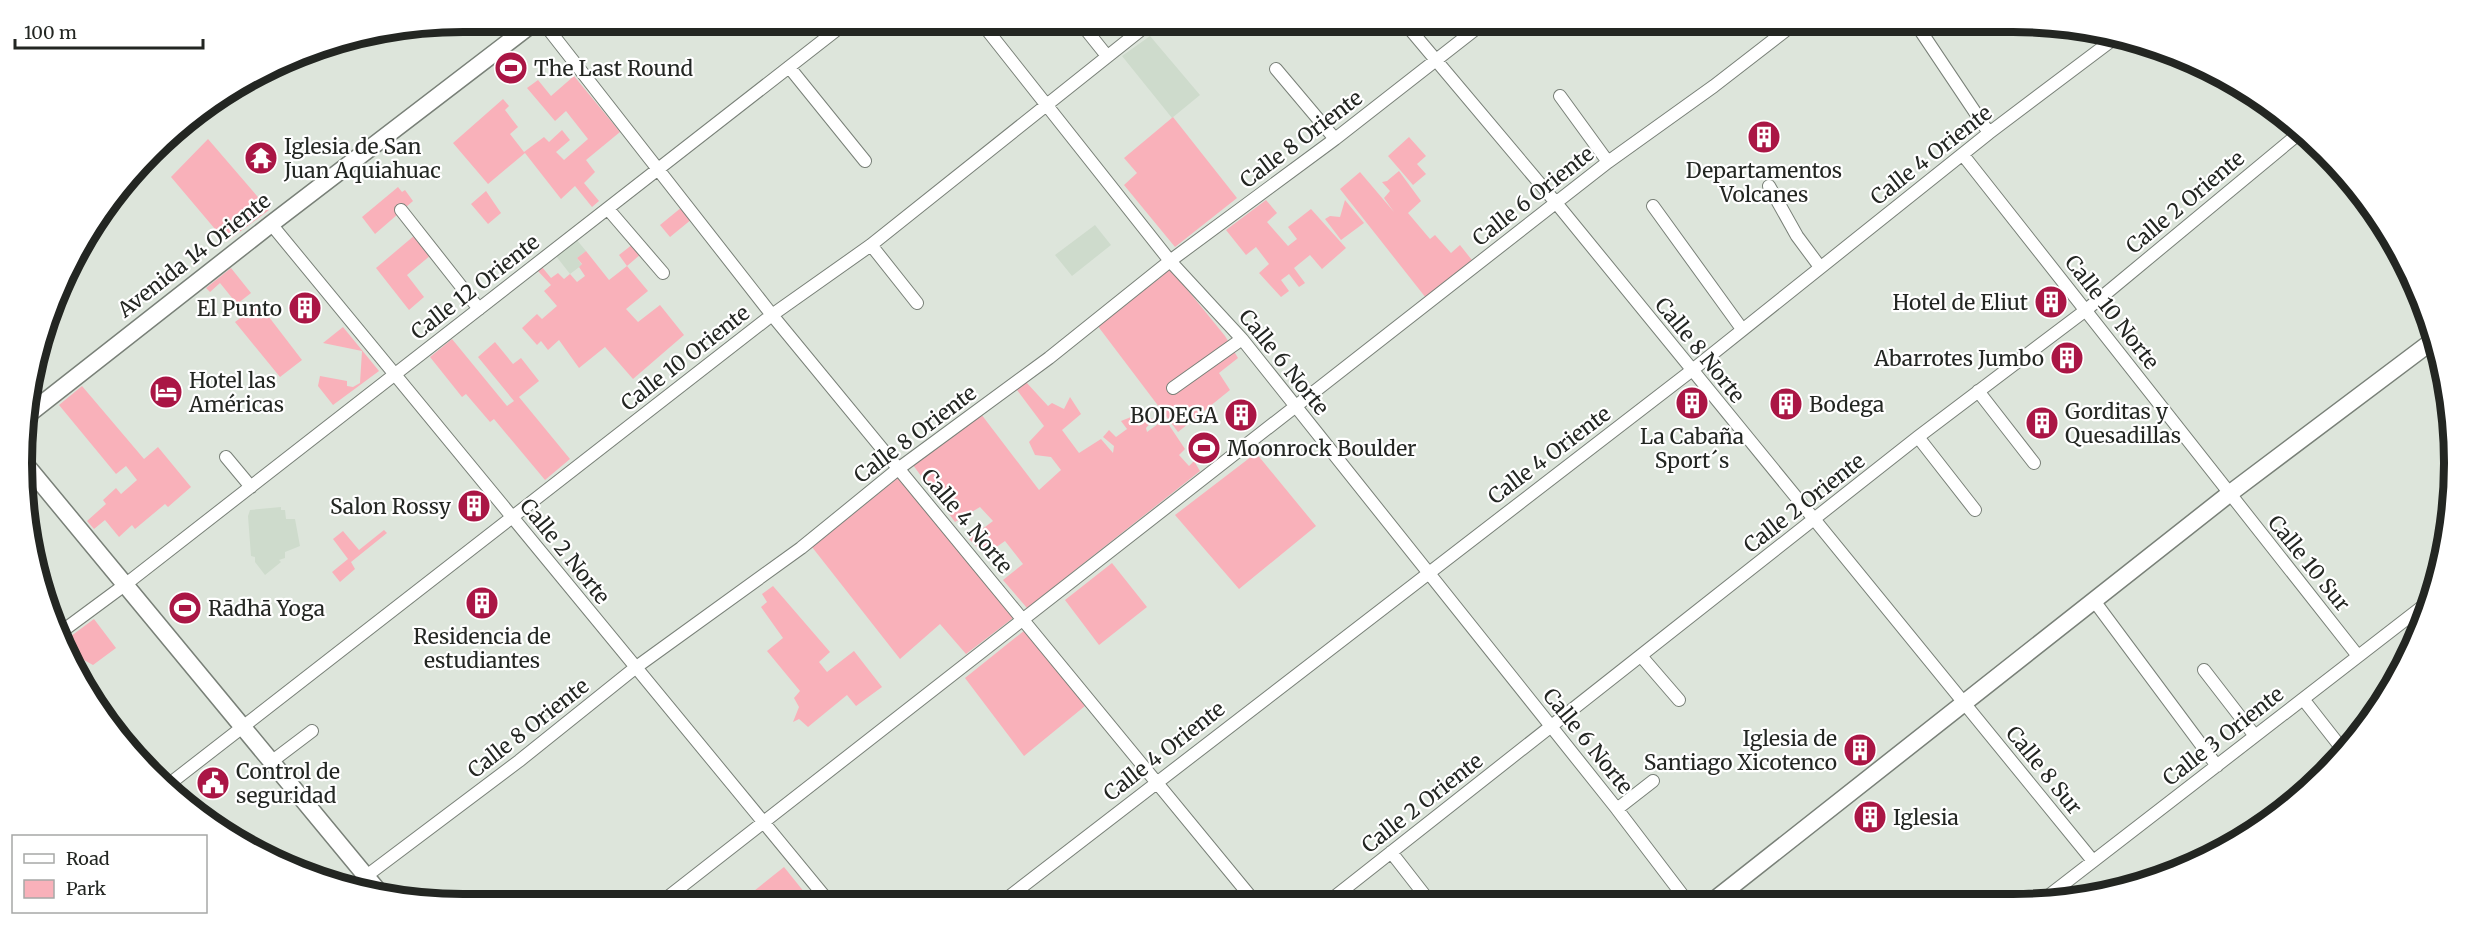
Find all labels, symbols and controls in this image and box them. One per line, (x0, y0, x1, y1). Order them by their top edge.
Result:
scale bar (15, 12, 202, 50)
text: 100 m (24, 21, 77, 44)
sports icon: The Last Round (493, 50, 529, 86)
place label: The Last Round (534, 55, 694, 82)
street label: Calle 8 Oriente (1234, 84, 1368, 194)
street label: Calle 4 Oriente (1865, 99, 1997, 211)
building icon: Departamentos Volcanes (1746, 119, 1782, 155)
place label: Iglesia de San Juan Aquiahuac (283, 133, 441, 184)
temple icon: Iglesia de San Juan Aquiahuac (243, 140, 279, 176)
street label: Calle 6 Oriente (1467, 140, 1599, 252)
street label: Calle 2 Oriente (2120, 145, 2250, 259)
place label: Departamentos Volcanes (1686, 157, 1842, 208)
street label: Avenida 14 Oriente (111, 187, 276, 324)
street label: Calle 12 Oriente (405, 228, 545, 346)
street label: Calle 10 Norte (2059, 249, 2165, 375)
building icon: Hotel de Eliut (2033, 284, 2069, 320)
place label: Hotel de Eliut (1893, 289, 2028, 316)
building icon: El Punto (287, 290, 323, 326)
street label: Calle 8 Norte (1649, 292, 1751, 408)
place label: El Punto (197, 295, 282, 322)
street label: Calle 10 Oriente (615, 299, 755, 417)
street label: Calle 6 Norte (1233, 304, 1335, 420)
building icon: Abarrotes Jumbo (2049, 340, 2085, 376)
place label: Abarrotes Jumbo (1873, 345, 2044, 372)
place label: Hotel las Américas (188, 367, 284, 418)
hotel icon: Hotel las Américas (148, 374, 184, 410)
street label: Calle 8 Oriente (848, 379, 982, 489)
building icon: La Cabaña Sport´s (1674, 385, 1710, 421)
building icon: Bodega (1768, 386, 1804, 422)
place label: Bodega (1809, 391, 1884, 418)
building icon: BODEGA (1223, 397, 1259, 433)
place label: Gorditas y Quesadillas (2065, 398, 2181, 449)
street label: Calle 4 Oriente (1482, 400, 1616, 510)
place label: BODEGA (1130, 402, 1218, 429)
building icon: Gorditas y Quesadillas (2024, 405, 2060, 441)
place label: La Cabaña Sport´s (1640, 423, 1744, 474)
sports icon: Moonrock Boulder (1186, 430, 1222, 466)
place label: Moonrock Boulder (1227, 435, 1417, 462)
street label: Calle 2 Oriente (1738, 447, 1870, 559)
street label: Calle 4 Norte (915, 463, 1019, 579)
building icon: Salon Rossy (456, 488, 492, 524)
place label: Salon Rossy (330, 493, 452, 520)
street label: Calle 2 Norte (514, 493, 616, 609)
street label: Calle 10 Sur (2262, 509, 2356, 617)
building icon: Residencia de estudiantes (464, 585, 500, 621)
sports icon: Rādhā Yoga (167, 590, 203, 626)
place label: Rādhā Yoga (208, 595, 325, 622)
place label: Residencia de estudiantes (413, 623, 551, 674)
street label: Calle 8 Oriente (462, 672, 594, 784)
street label: Calle 3 Oriente (2157, 680, 2289, 792)
street label: Calle 6 Norte (1537, 683, 1639, 799)
street label: Calle 4 Oriente (1098, 695, 1230, 807)
street label: Calle 8 Sur (2000, 720, 2088, 820)
place label: Iglesia de Santiago Xicotenco (1644, 725, 1837, 776)
building icon: Iglesia de Santiago Xicotenco (1842, 732, 1878, 768)
street label: Calle 2 Oriente (1356, 747, 1488, 859)
place label: Control de seguridad (236, 758, 340, 809)
public building icon: Control de seguridad (195, 765, 231, 801)
building icon: Iglesia (1852, 799, 1888, 835)
place label: Iglesia (1893, 804, 1959, 831)
legend (12, 835, 207, 913)
text: Road (66, 847, 110, 870)
text: Park (66, 877, 107, 900)

